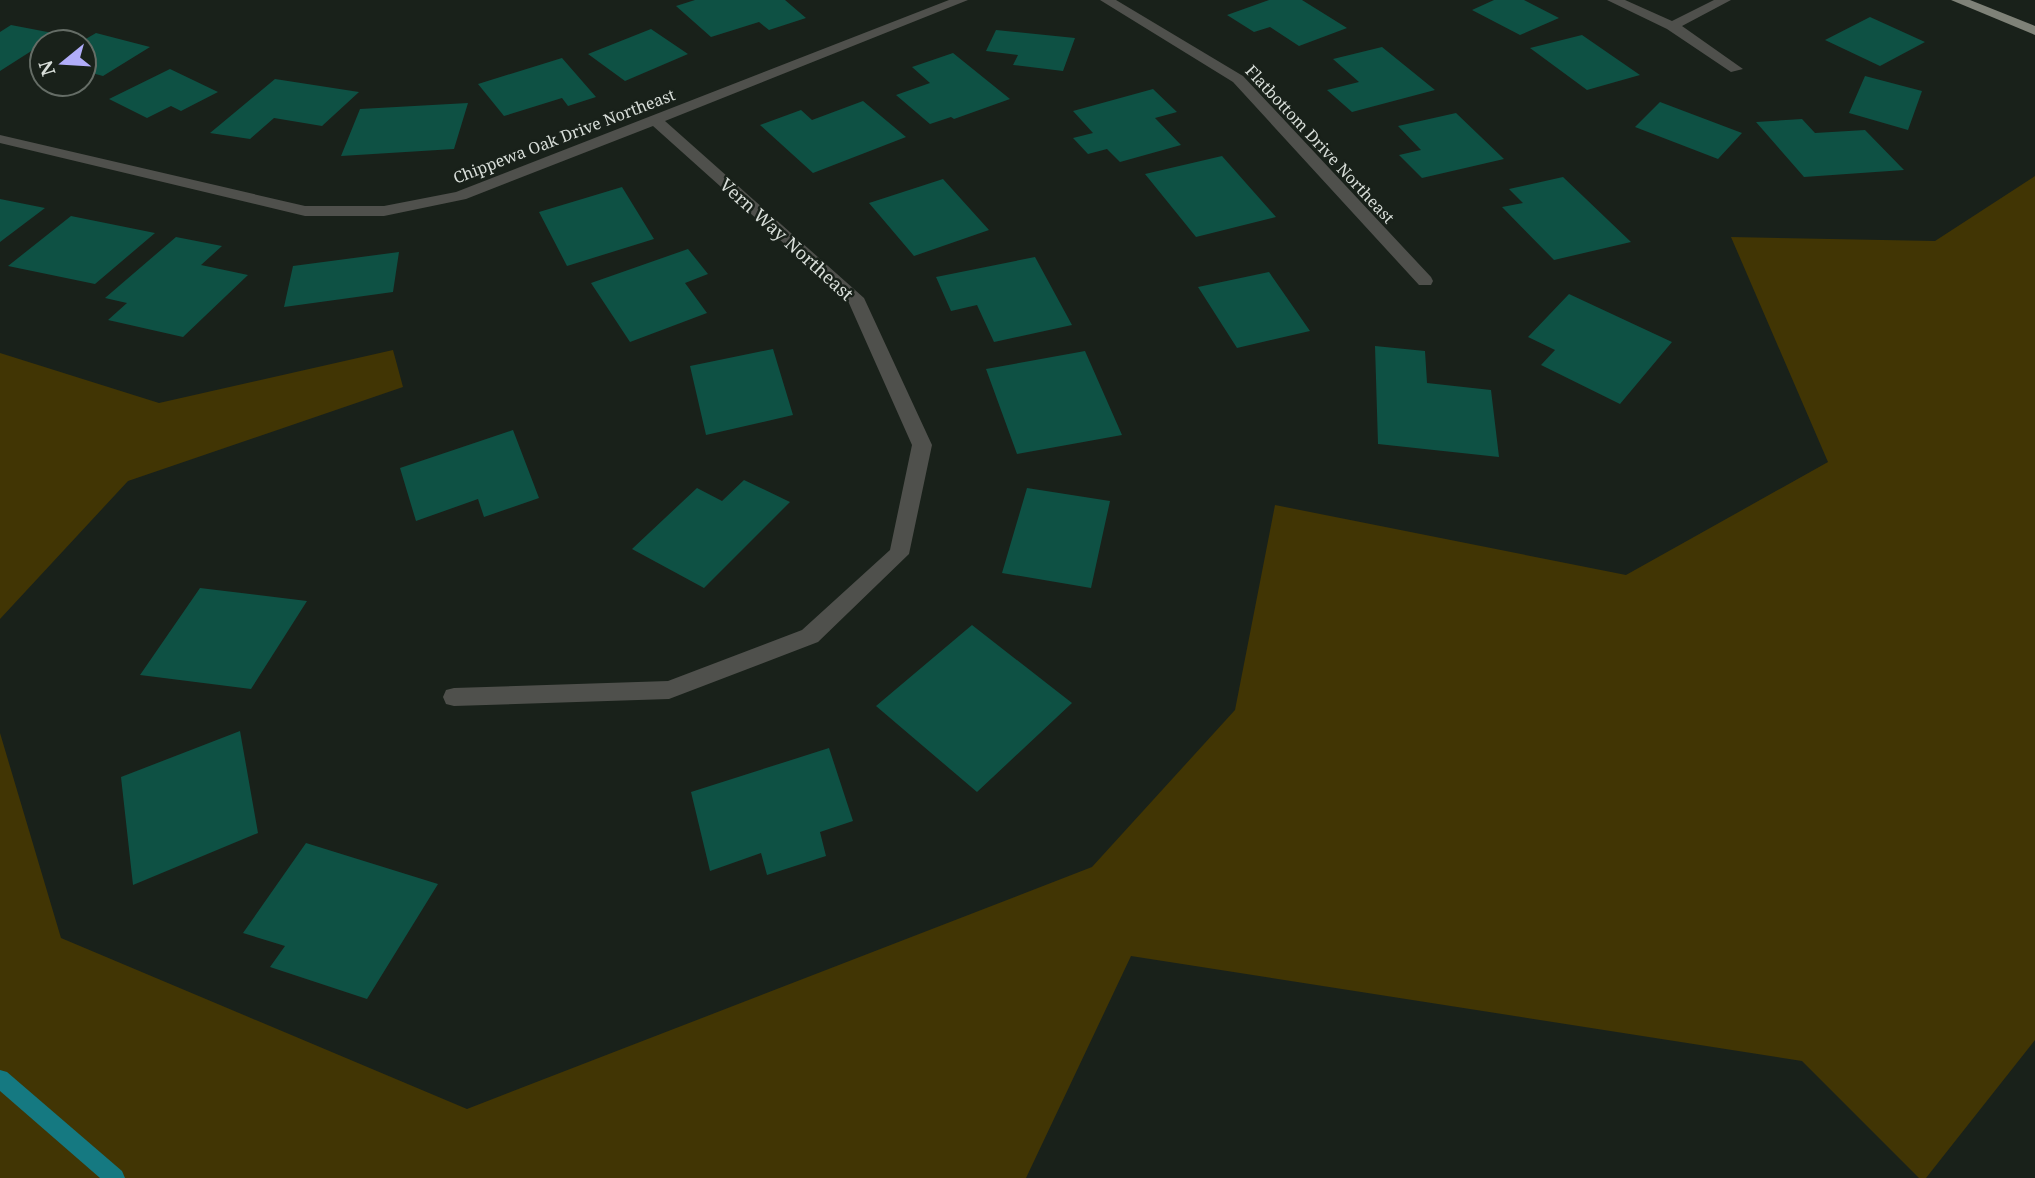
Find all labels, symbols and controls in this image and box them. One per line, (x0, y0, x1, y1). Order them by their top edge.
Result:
north arrow (28, 28, 98, 98)
text: N (32, 57, 62, 79)
street label: Flatbottom Drive Northeast (1241, 60, 1400, 228)
street label: Chippewa Oak Drive Northeast (450, 83, 679, 189)
street label: Vern Way Northeast (715, 172, 859, 306)

